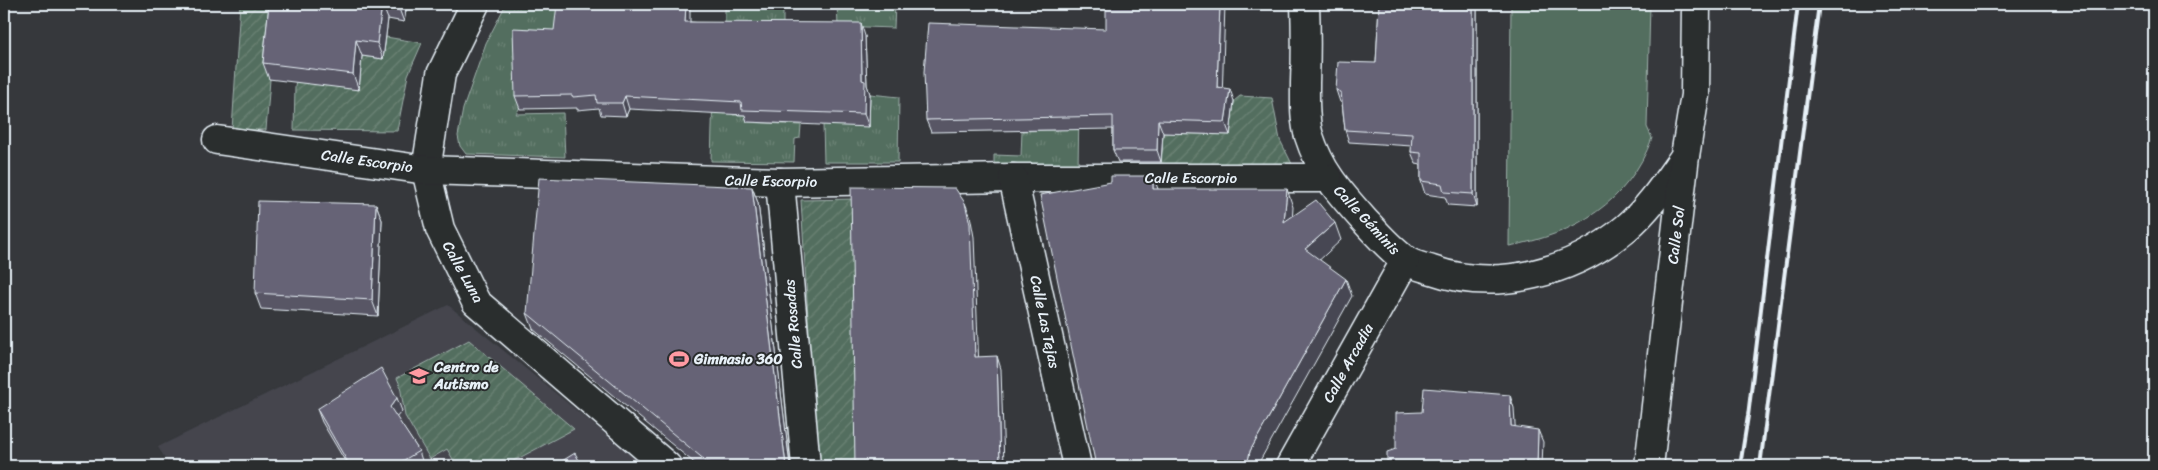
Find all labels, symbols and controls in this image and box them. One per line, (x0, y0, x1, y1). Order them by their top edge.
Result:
street label: Calle Escorpio (320, 142, 415, 180)
street label: Calle Escorpio (1145, 165, 1238, 191)
street label: Calle Escorpio (725, 167, 818, 195)
street label: Calle Géminis (1327, 179, 1407, 261)
street label: Calle Sol (1660, 204, 1693, 265)
street label: Calle Luna (435, 236, 491, 308)
street label: Calle Las Tejas (1022, 273, 1068, 371)
street label: Calle Rosadas (776, 278, 810, 370)
street label: Calle Arcadia (1315, 318, 1381, 408)
place label: Gimnasio 360 (693, 346, 783, 372)
sports icon: Gimnasio 360 (668, 348, 690, 370)
place label: Centro de Autismo (433, 354, 499, 397)
school or university icon: Centro de Autismo (408, 365, 430, 387)

